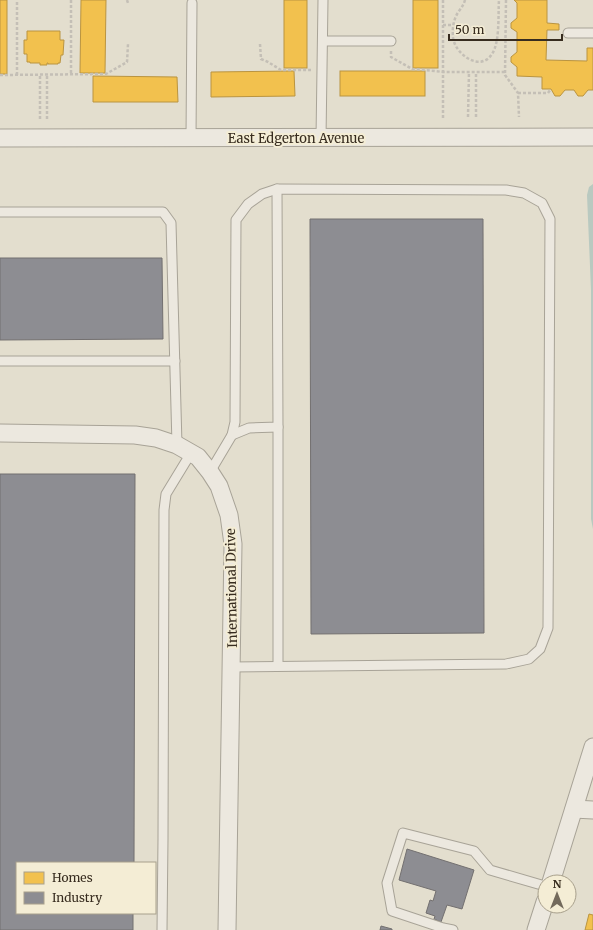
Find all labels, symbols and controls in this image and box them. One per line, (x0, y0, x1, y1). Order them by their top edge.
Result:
scale bar (449, 16, 562, 42)
text: 50 m (455, 22, 484, 37)
street label: East Edgerton Avenue (228, 130, 364, 147)
street label: International Drive (222, 528, 241, 648)
legend (16, 862, 156, 914)
text: Homes (52, 870, 93, 885)
north arrow (537, 874, 577, 914)
text: N (553, 877, 562, 891)
text: Industry (52, 890, 102, 905)

